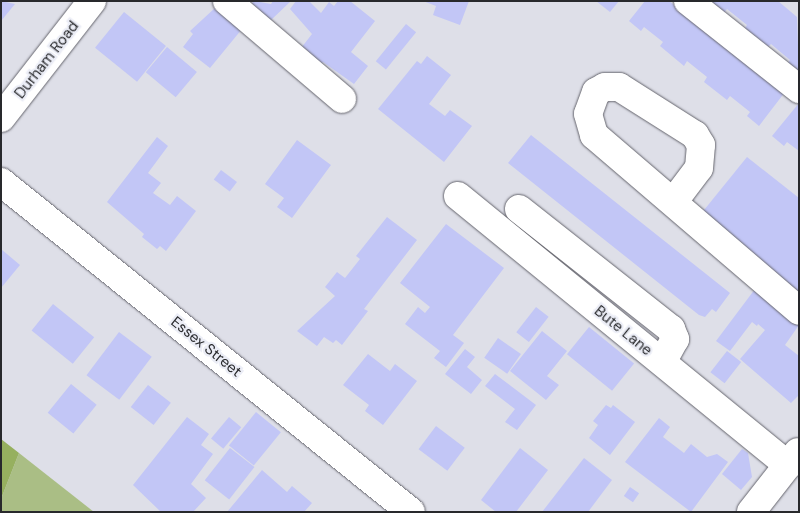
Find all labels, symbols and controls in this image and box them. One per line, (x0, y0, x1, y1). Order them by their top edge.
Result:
street label: Durham Road (11, 18, 83, 102)
street label: Bute Lane (591, 302, 655, 360)
street label: Essex Street (167, 313, 245, 381)

